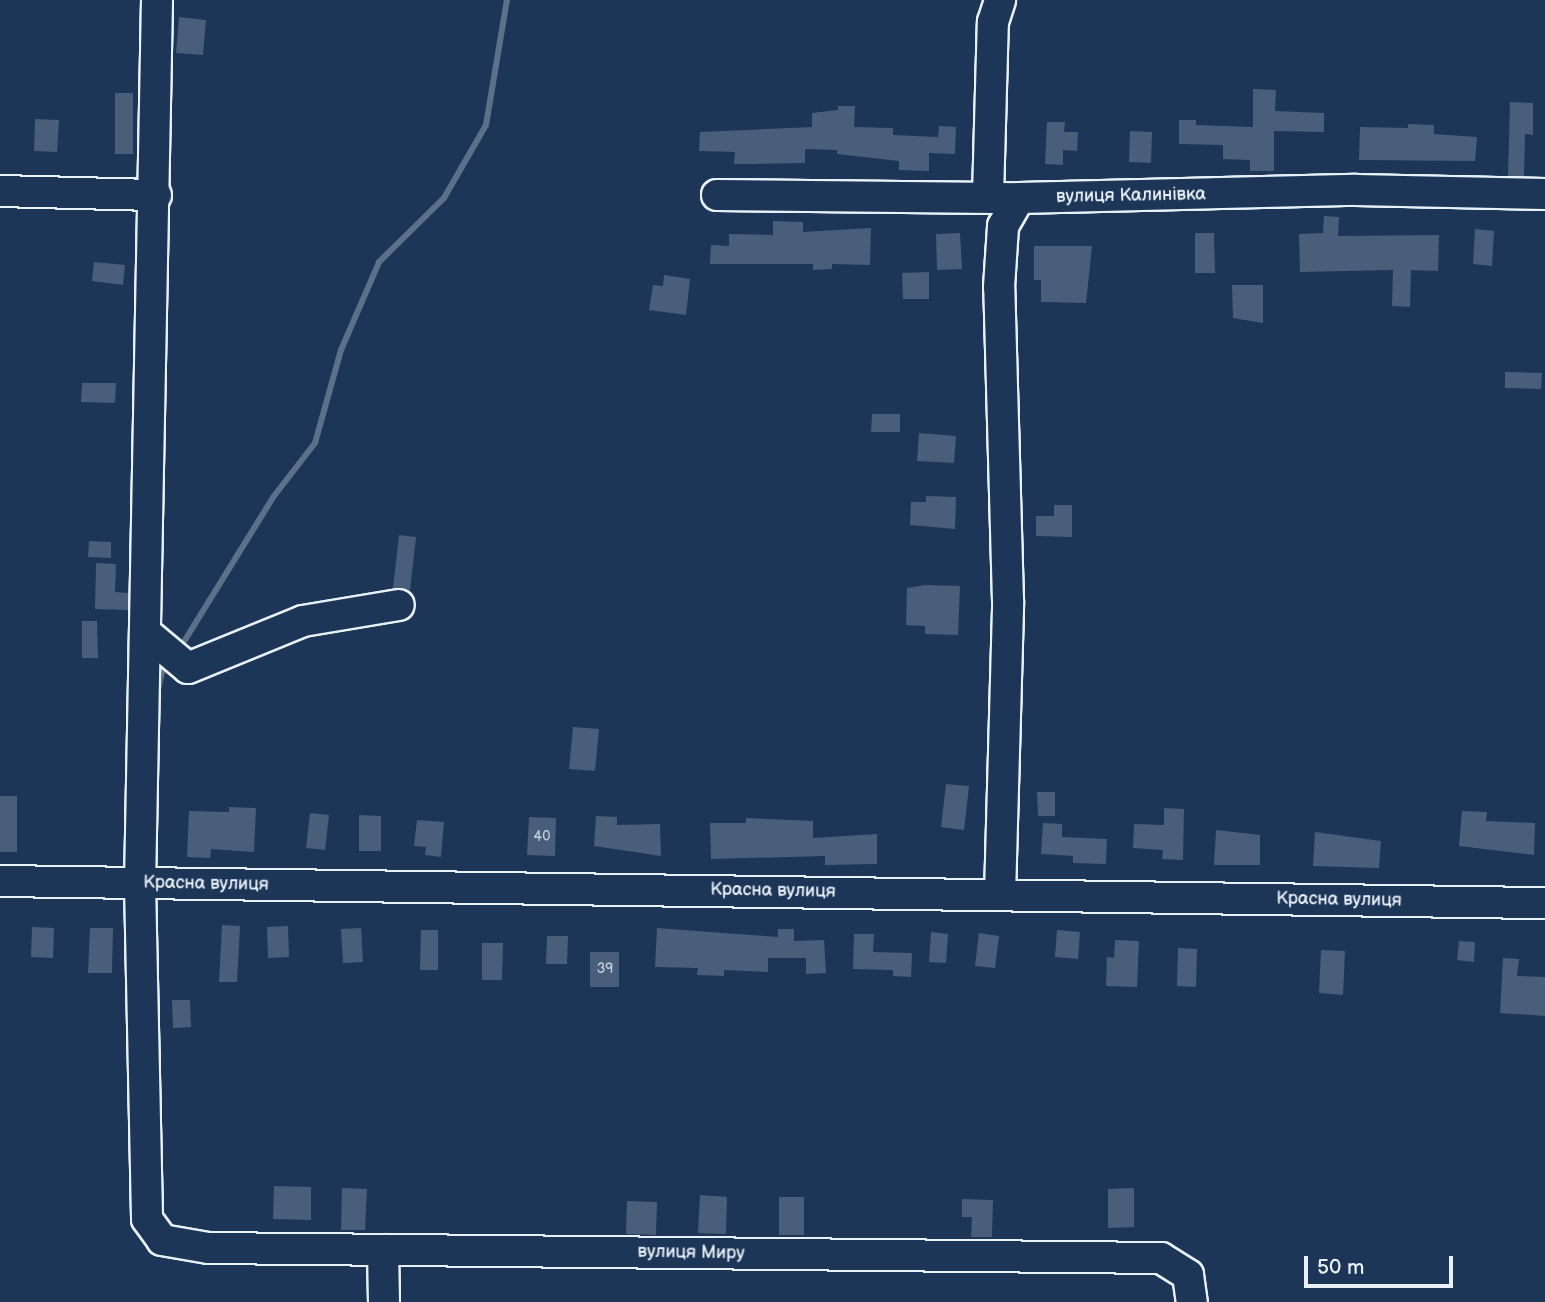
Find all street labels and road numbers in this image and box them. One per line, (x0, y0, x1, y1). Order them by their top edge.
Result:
street label: вулиця Калинівка (1056, 184, 1206, 208)
street label: Красна вулиця (143, 872, 269, 896)
street label: Красна вулиця (710, 879, 836, 903)
street label: Красна вулиця (1276, 888, 1402, 912)
street label: вулиця Миру (637, 1241, 745, 1265)

